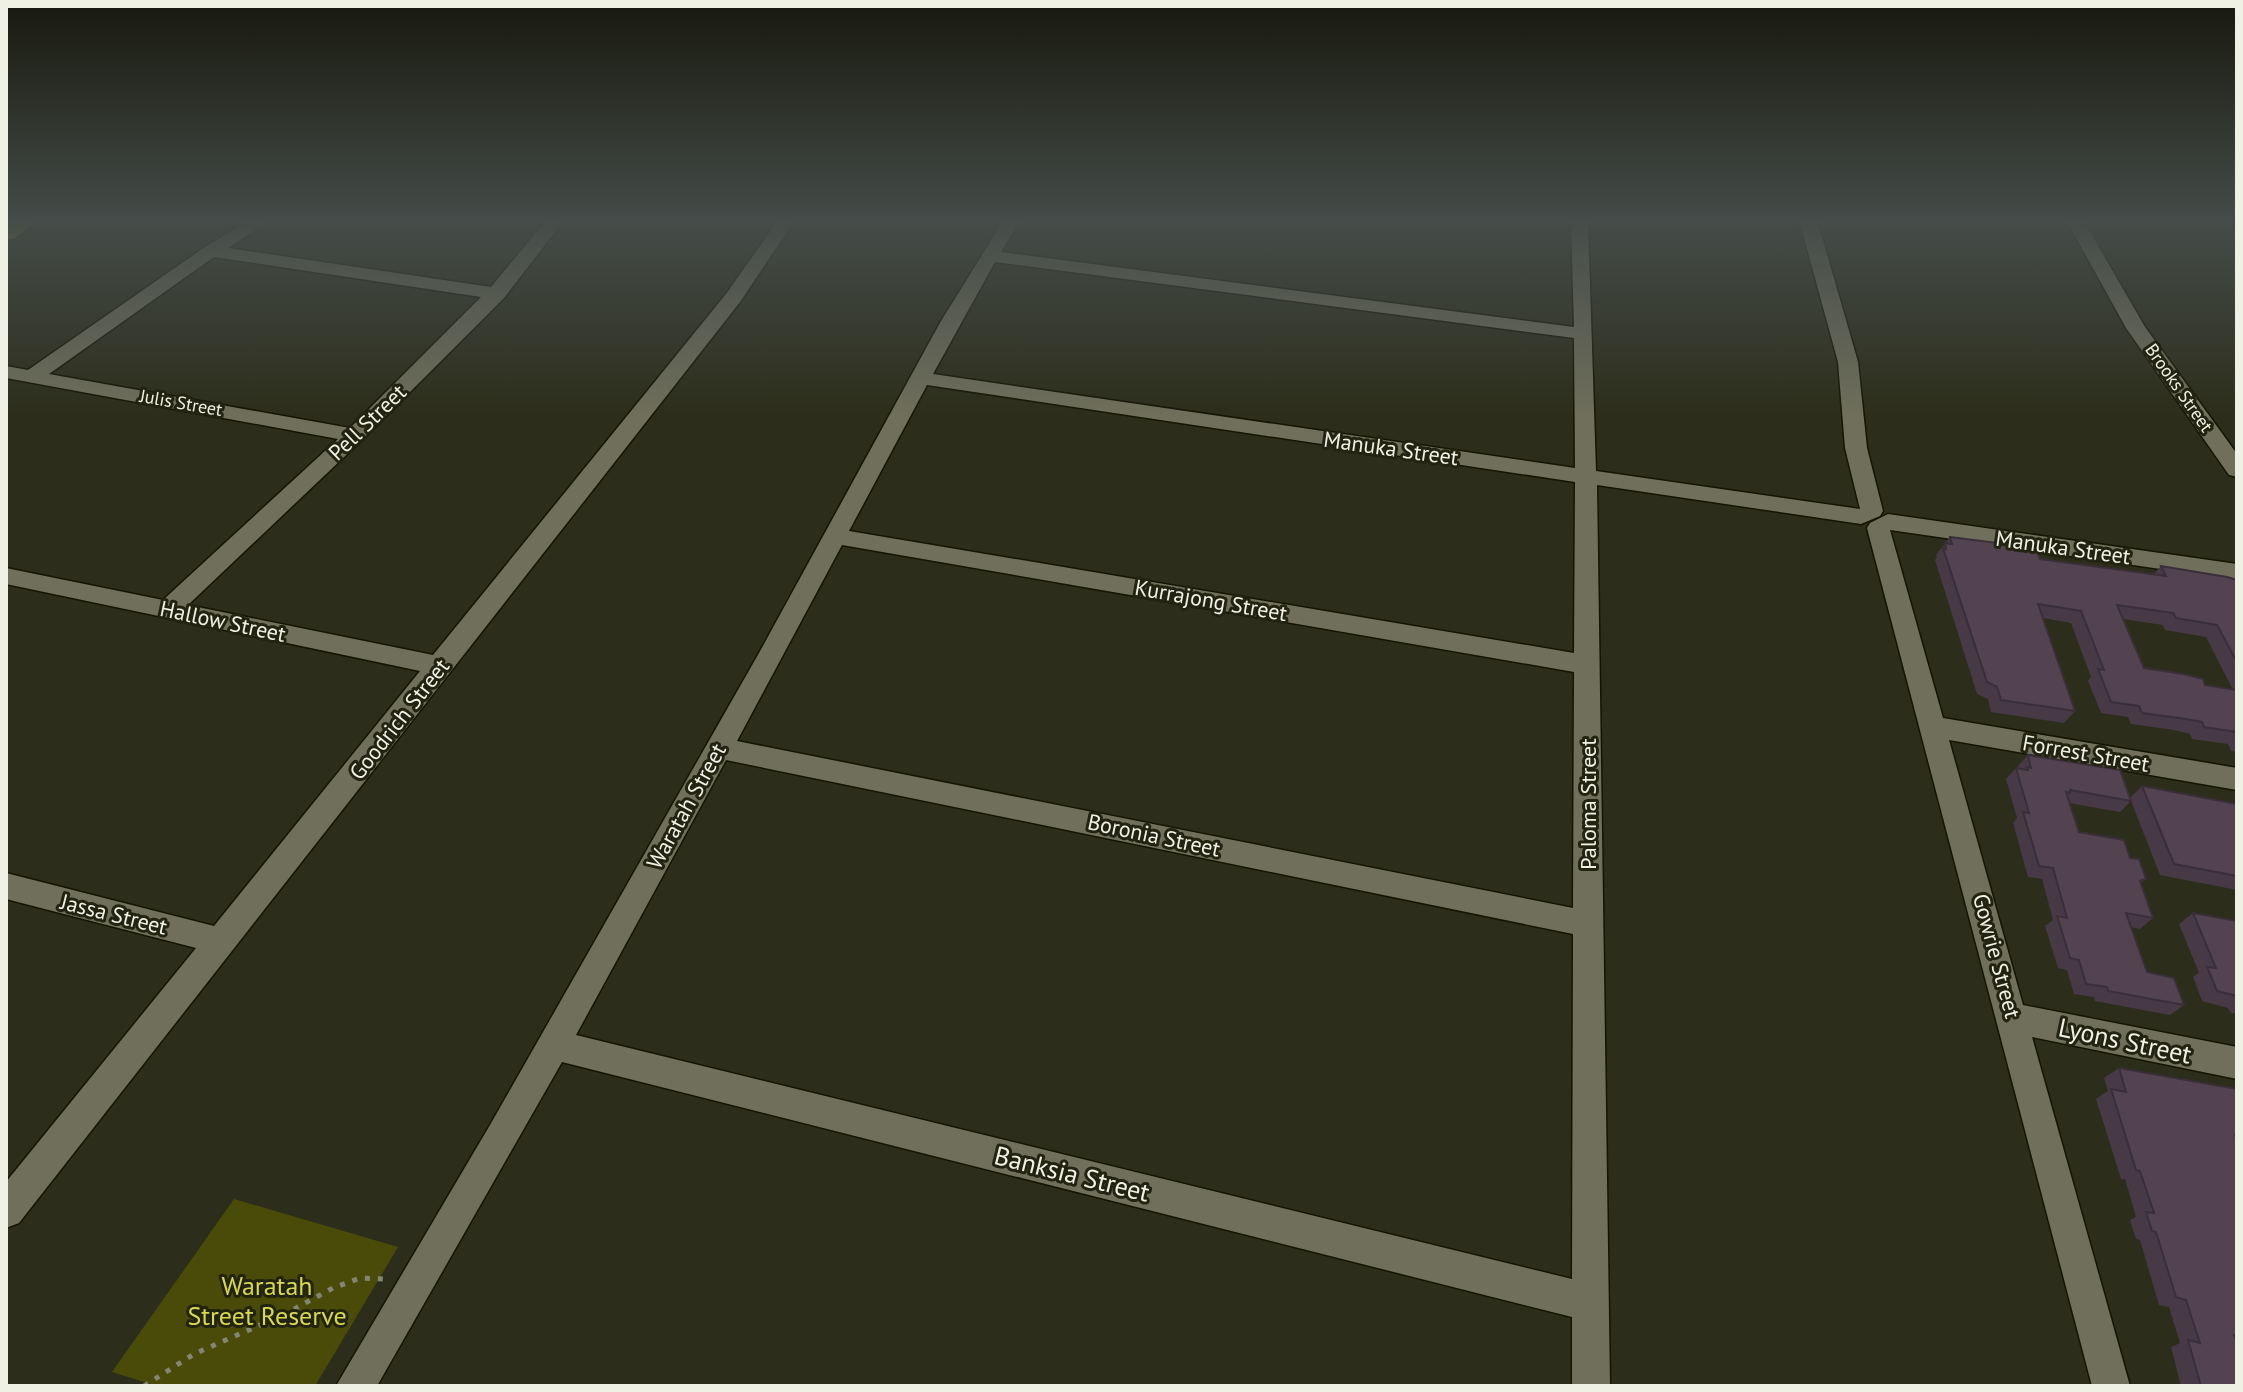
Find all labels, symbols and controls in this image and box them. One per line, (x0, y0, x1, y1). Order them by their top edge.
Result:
street label: Brooks Street (2140, 339, 2218, 436)
street label: Pell Street (322, 378, 412, 466)
street label: Julis Street (137, 384, 224, 421)
street label: Manuka Street (1322, 425, 1461, 471)
street label: Manuka Street (1994, 524, 2133, 570)
street label: Kurrajong Street (1133, 573, 1290, 627)
street label: Hallow Street (158, 594, 289, 648)
street label: Goodrich Street (343, 652, 455, 785)
street label: Forrest Street (2020, 728, 2152, 778)
street label: Waratah Street (640, 738, 732, 874)
street label: Paloma Street (1574, 738, 1602, 870)
street label: Boronia Street (1085, 807, 1223, 863)
street label: Jassa Street (57, 887, 171, 941)
street label: Gowrie Street (1967, 891, 2027, 1022)
street label: Lyons Street (2056, 1010, 2195, 1071)
street label: Banksia Street (991, 1138, 1153, 1209)
park label: Waratah Street Reserve (187, 1269, 347, 1332)

